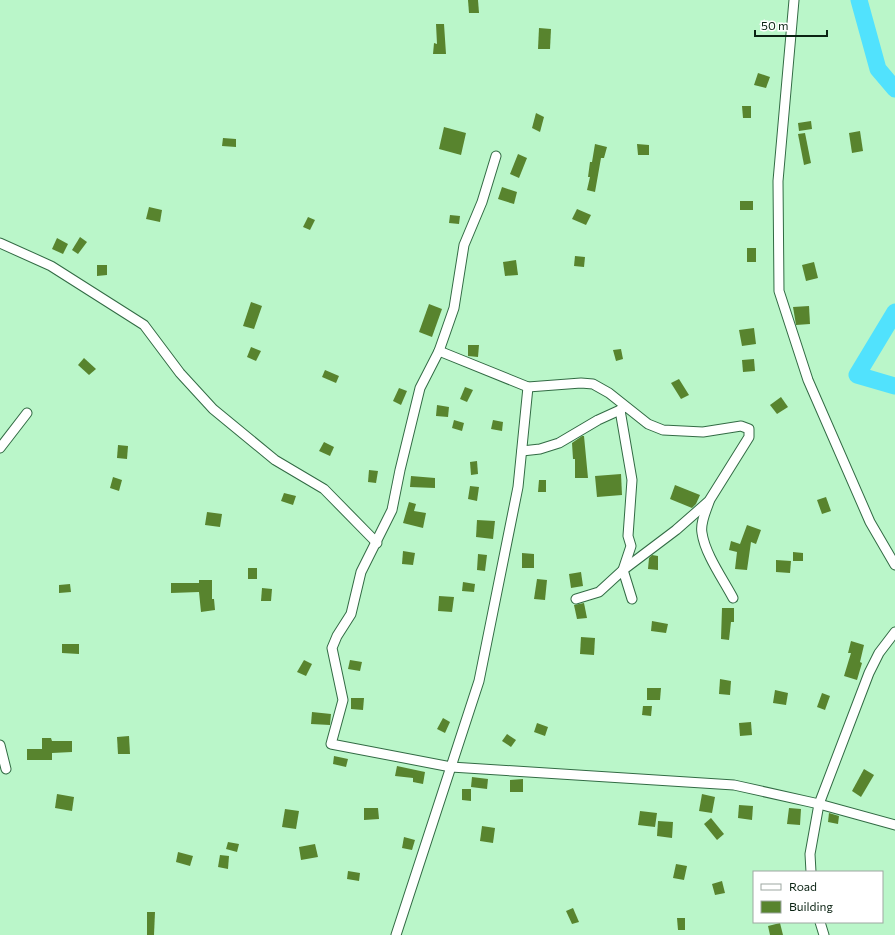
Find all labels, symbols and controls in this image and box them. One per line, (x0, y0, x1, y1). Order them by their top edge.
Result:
scale bar (755, 12, 827, 38)
text: 50 m (761, 18, 789, 32)
legend (753, 871, 883, 923)
text: Road (789, 879, 817, 893)
text: Building (789, 899, 833, 913)

